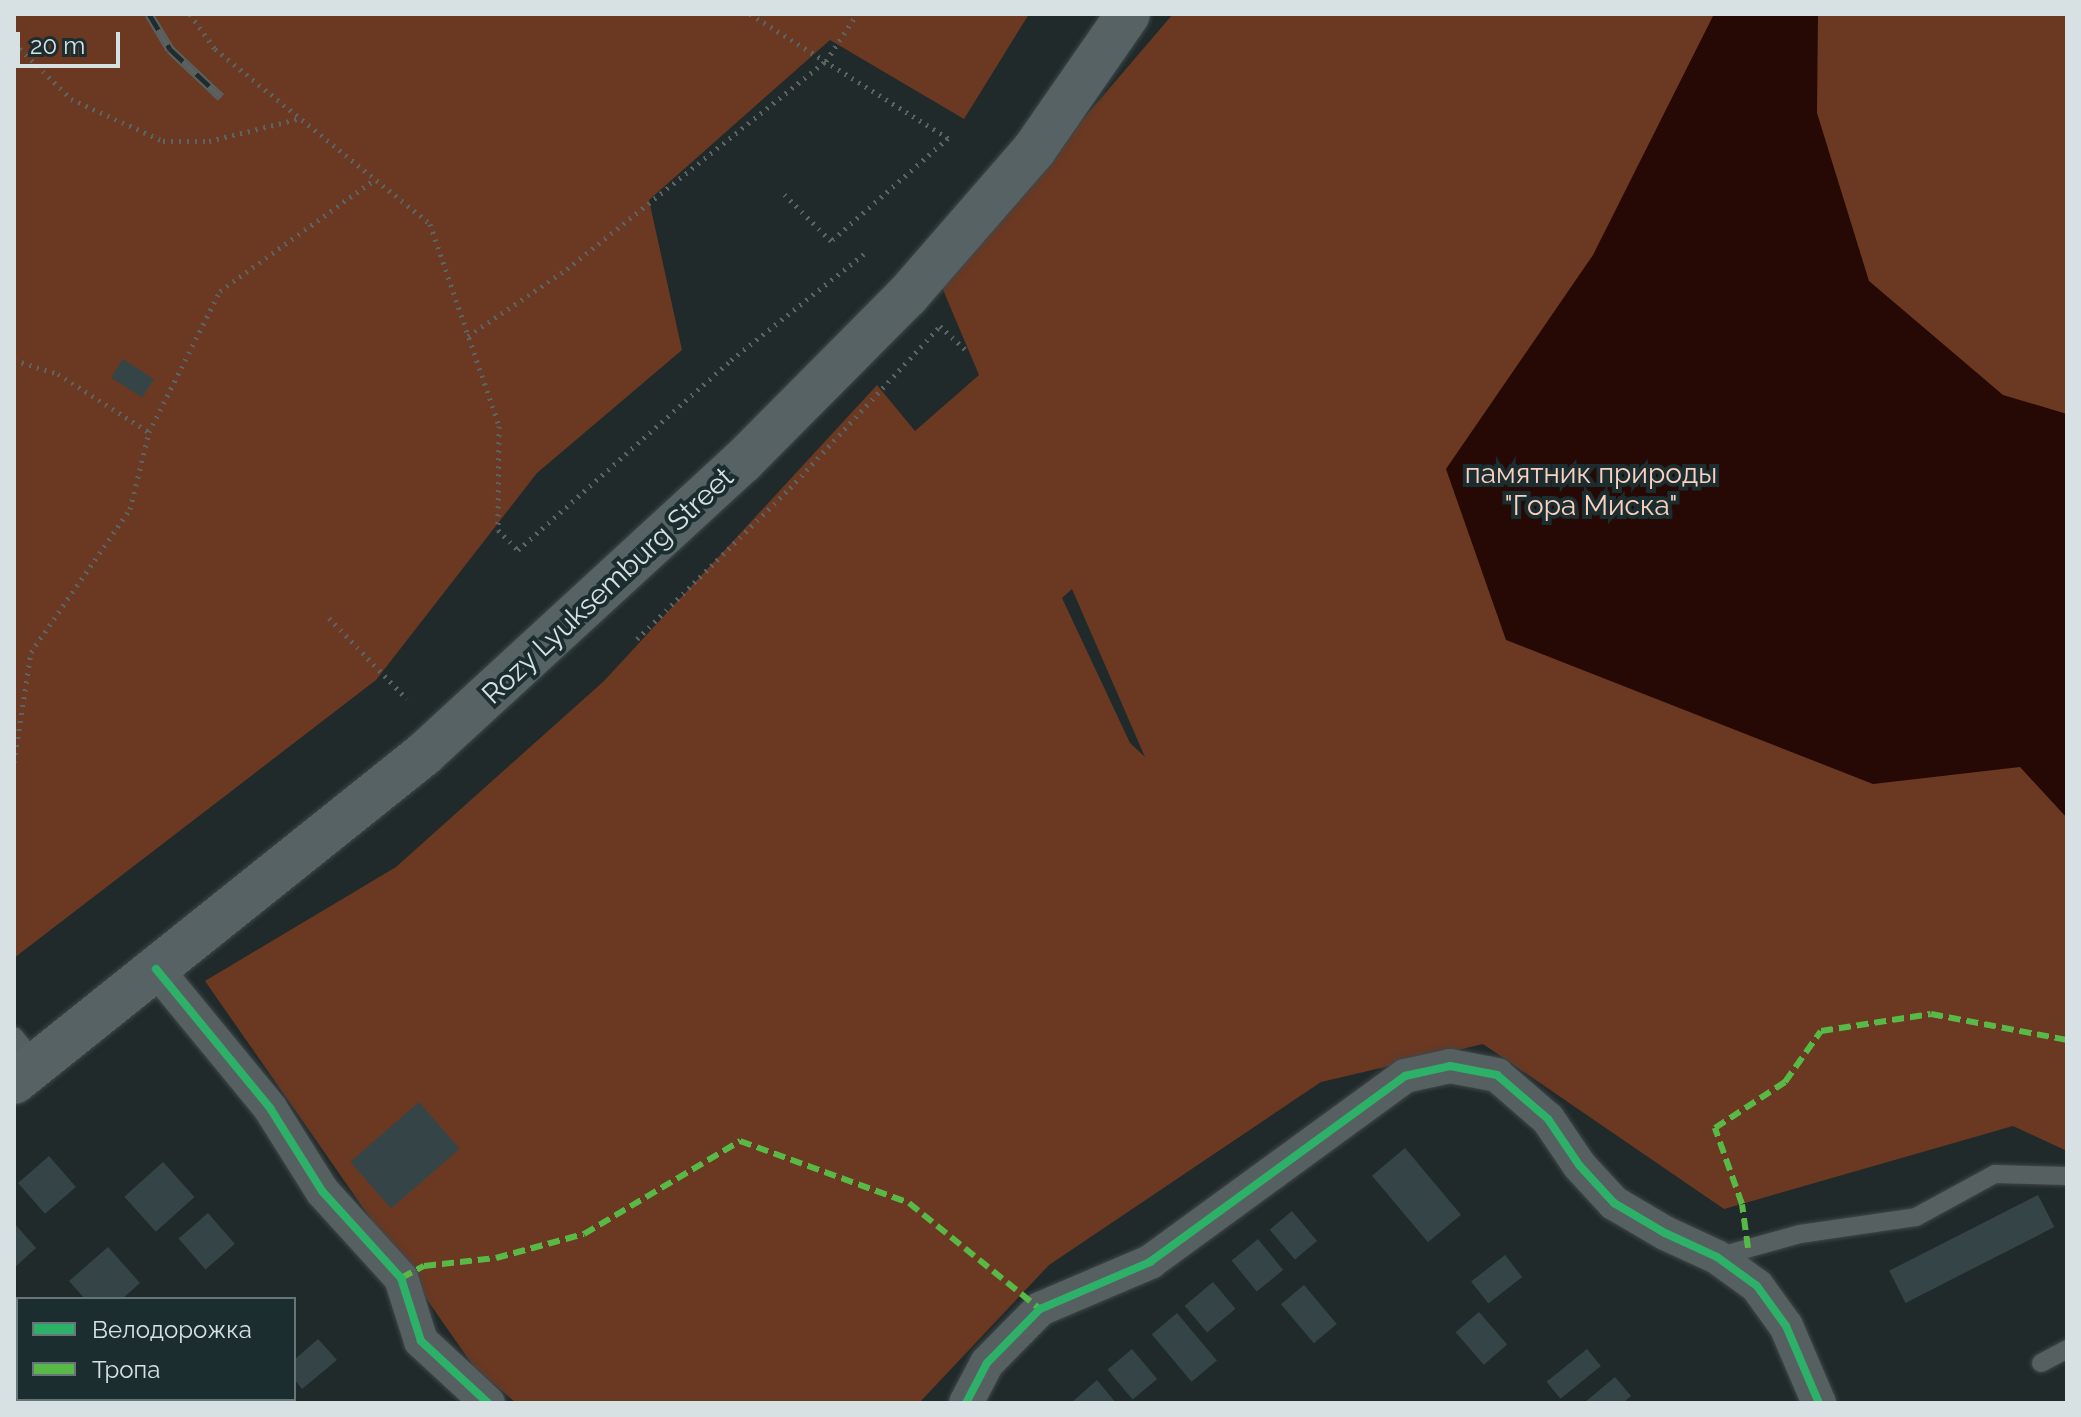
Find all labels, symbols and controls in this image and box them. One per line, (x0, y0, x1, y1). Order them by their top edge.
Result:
scale bar (20, 16, 124, 66)
text: 20 m (30, 31, 85, 60)
park label: памятник природы "Гора Миска" (1465, 457, 1717, 523)
street label: Rozy Lyuksemburg Street (475, 460, 741, 712)
legend (16, 1297, 296, 1401)
text: Велодорожка (92, 1315, 252, 1344)
text: Тропа (92, 1355, 160, 1384)

